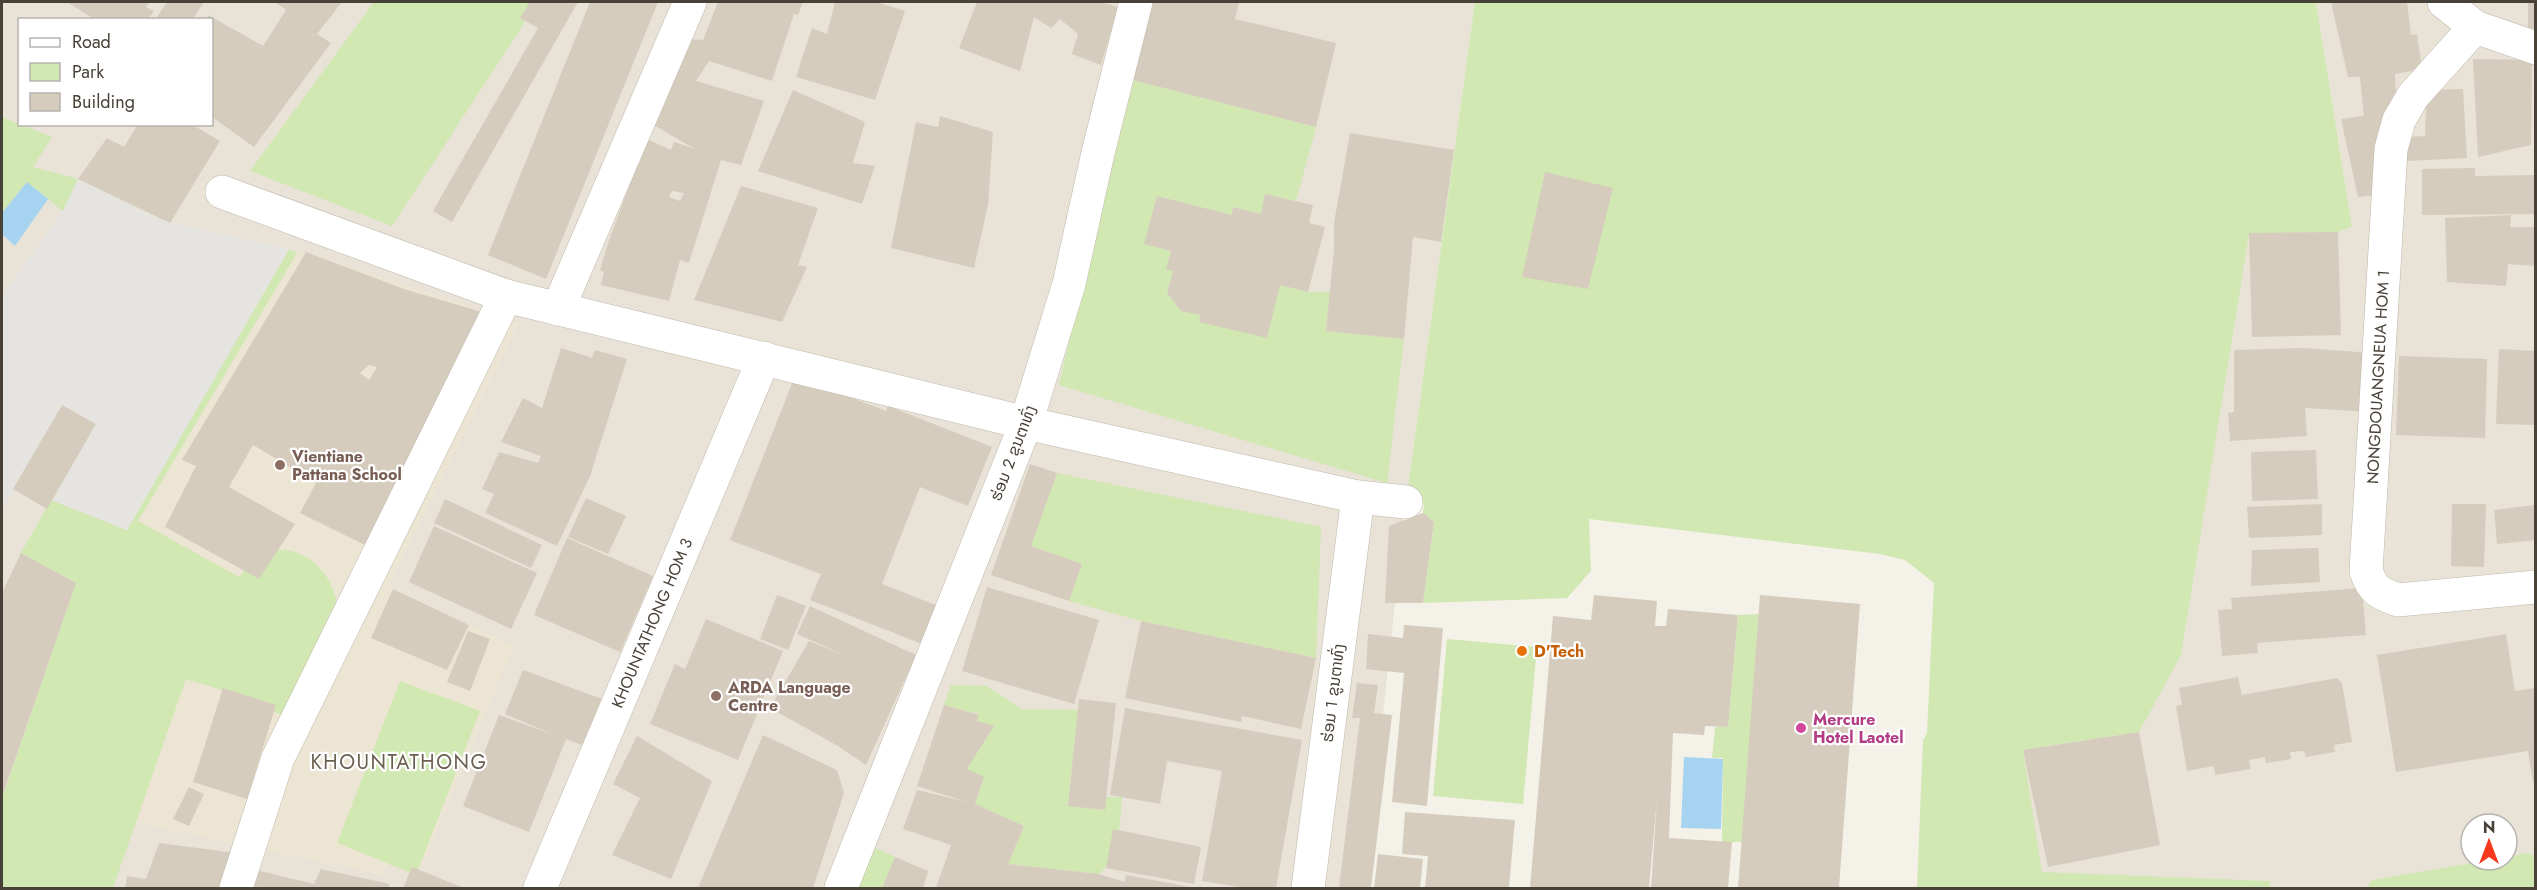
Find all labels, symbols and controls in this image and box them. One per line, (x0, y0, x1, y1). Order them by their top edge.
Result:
legend (18, 18, 213, 126)
text: Road (72, 29, 111, 55)
text: Park (72, 59, 104, 85)
text: Building (72, 89, 135, 115)
street label: NONGDOUANGNEUA HOM 1 (2361, 269, 2395, 485)
street label: ຮ່ອມ 2 ຂູນຕາທົ່ງ (984, 402, 1042, 504)
place label: Vientiane Pattana School (291, 445, 402, 486)
marker: Vientiane Pattana School (273, 458, 287, 472)
street label: KHOUNTATHONG HOM 3 (606, 534, 698, 711)
place label: D'Tech (1534, 640, 1584, 663)
street label: ຮ່ອມ 1 ຂູນຕາທົ່ງ (1316, 642, 1350, 744)
marker: D'Tech (1515, 644, 1529, 658)
place label: ARDA Language Centre (727, 676, 851, 717)
marker: ARDA Language Centre (709, 689, 723, 703)
place label: Mercure Hotel Laotel (1813, 708, 1903, 749)
marker: Mercure Hotel Laotel (1794, 721, 1808, 735)
district label: KHOUNTATHONG (311, 748, 487, 777)
north arrow (2459, 812, 2519, 872)
text: N (2483, 816, 2495, 839)

